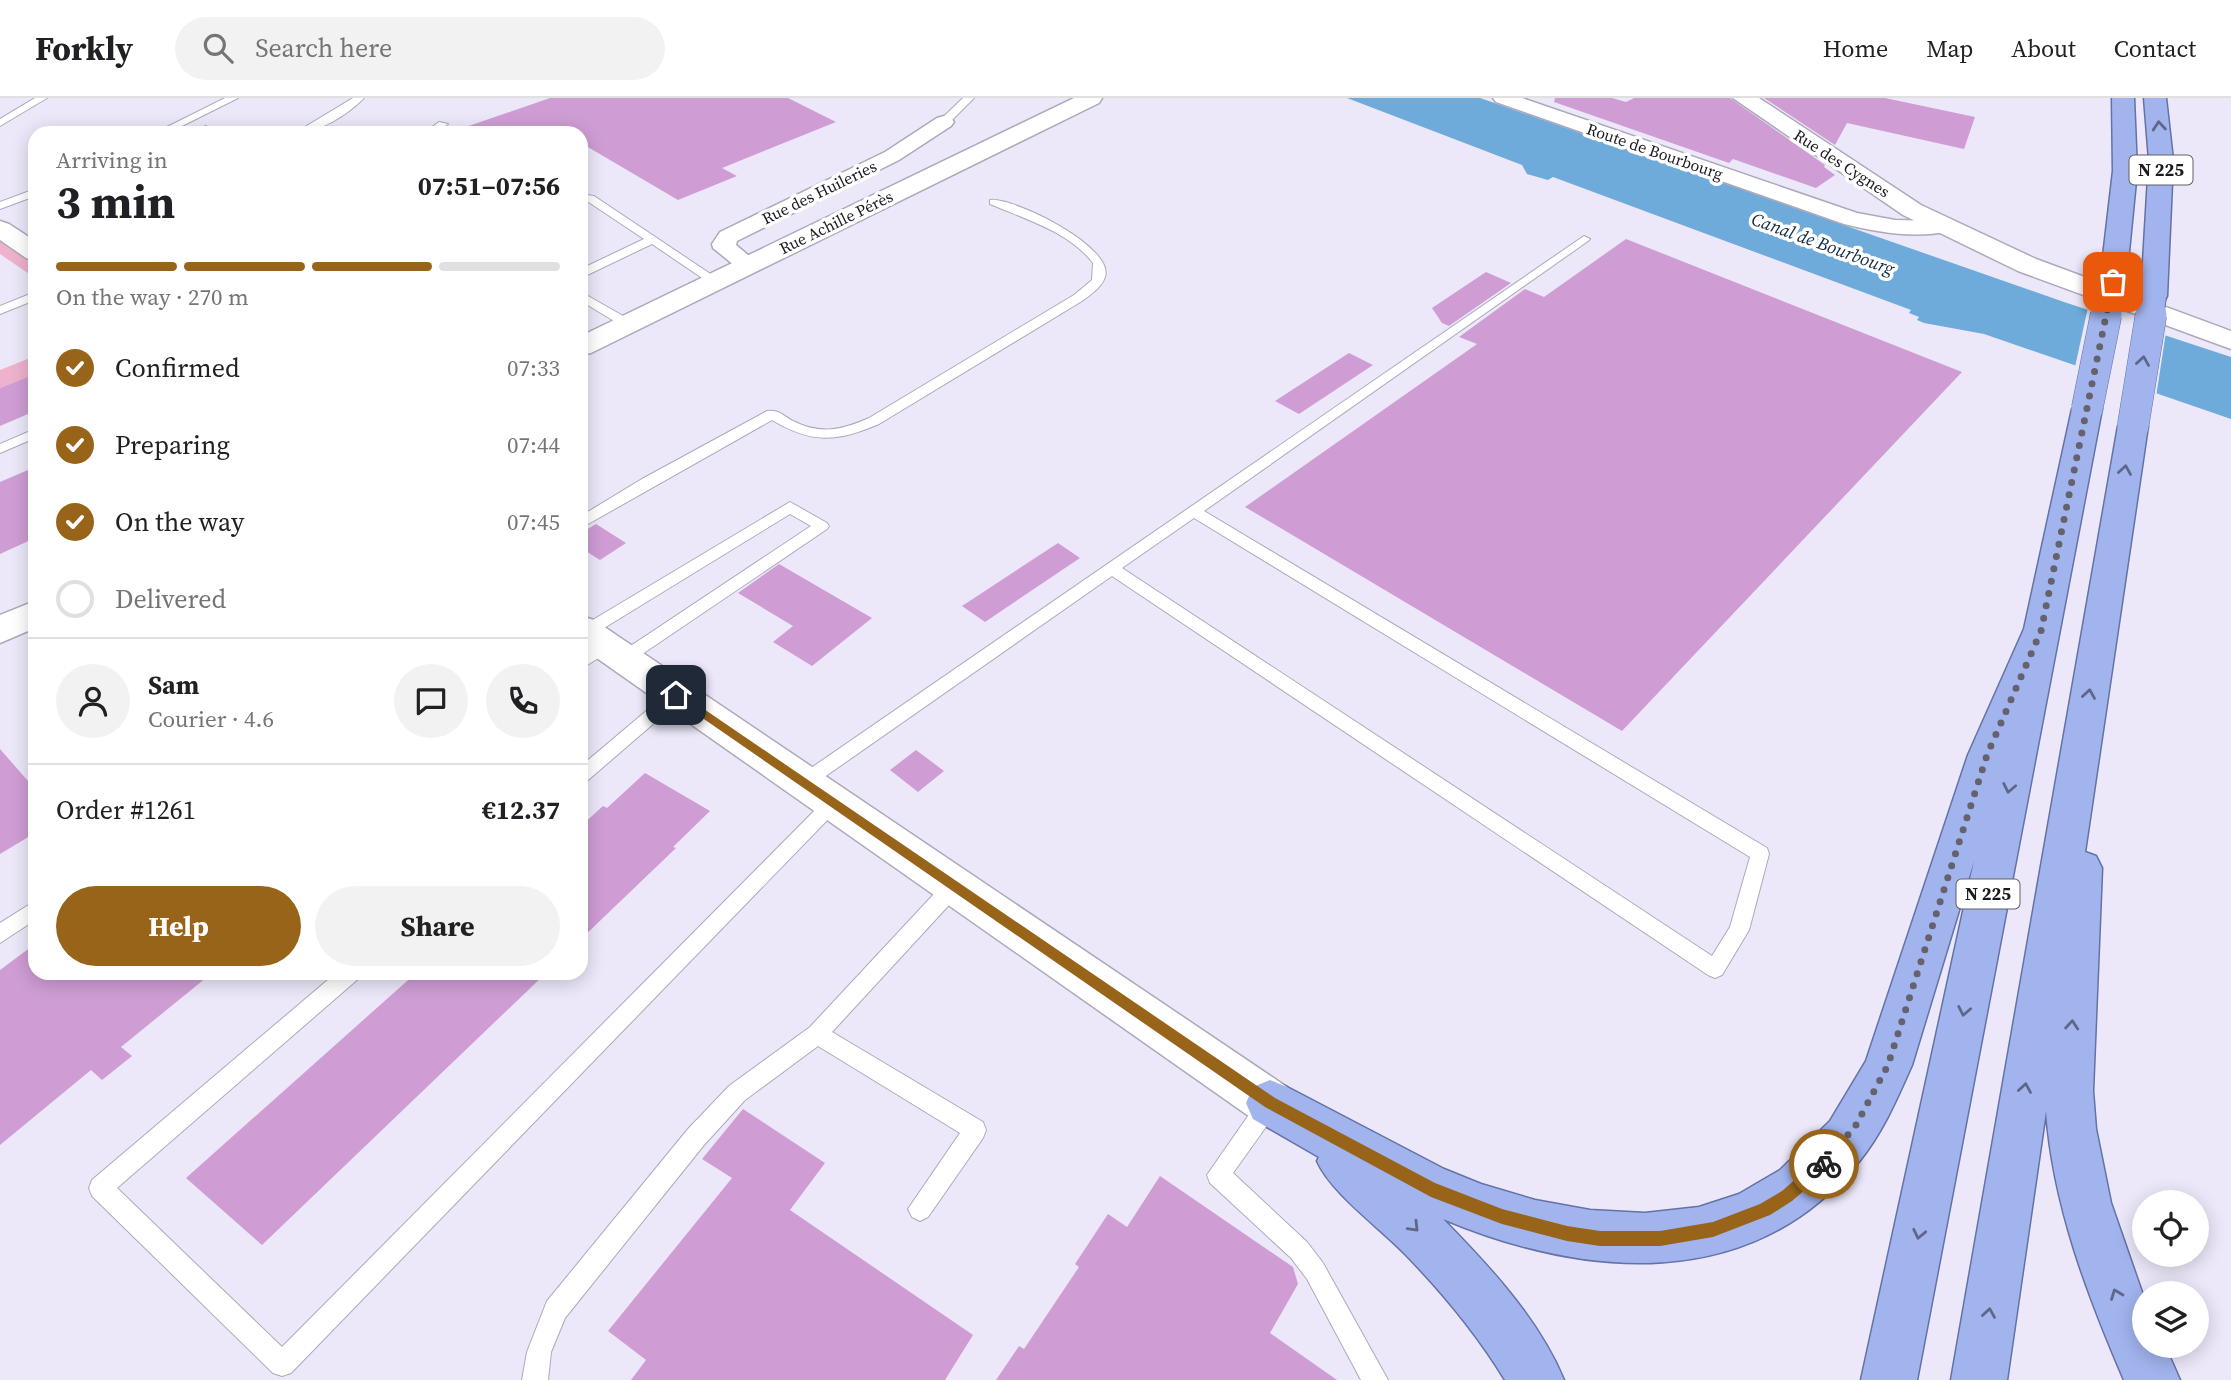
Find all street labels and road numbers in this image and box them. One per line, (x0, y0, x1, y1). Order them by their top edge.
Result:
street label: Route de Bourbourg (1584, 117, 1726, 185)
street label: Rue des Cygnes (1790, 124, 1894, 202)
street label: Rue des Huileries (758, 155, 880, 229)
road number: N 225 (2130, 156, 2192, 184)
street label: Rue Achille Pérès (775, 185, 897, 259)
road number: N 225 (1956, 880, 2020, 908)

